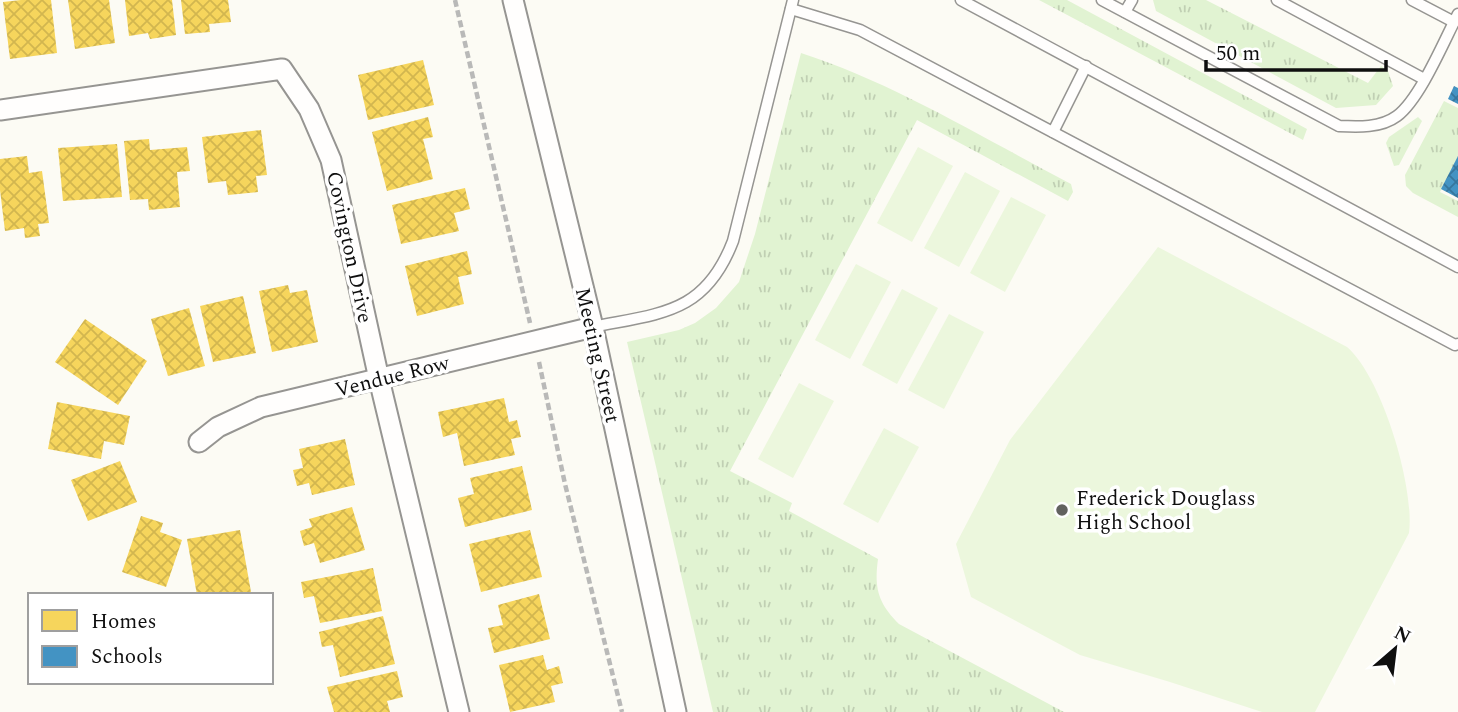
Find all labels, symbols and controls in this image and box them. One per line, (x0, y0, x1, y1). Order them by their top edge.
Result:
scale bar (1206, 28, 1386, 72)
text: 50 m (1216, 38, 1260, 70)
street label: Covington Drive (317, 168, 381, 326)
street label: Meeting Street (566, 284, 628, 426)
street label: Vendue Row (332, 347, 454, 407)
place label: Frederick Douglass High School (1076, 483, 1256, 539)
marker: Frederick Douglass High School (1054, 502, 1070, 518)
legend (28, 593, 273, 684)
text: Homes (91, 606, 157, 638)
north arrow (1360, 614, 1430, 684)
text: N (1389, 619, 1416, 652)
text: Schools (91, 641, 163, 673)

